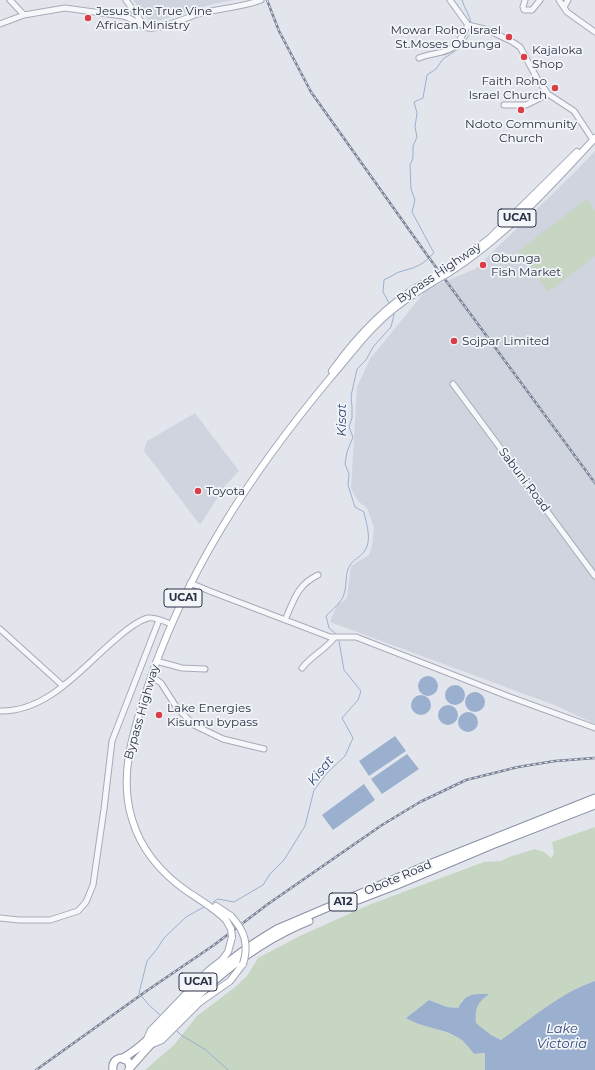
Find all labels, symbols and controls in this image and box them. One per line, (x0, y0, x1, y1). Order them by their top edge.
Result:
place label: Jesus the True Vine African Ministry (96, 4, 212, 32)
marker: Jesus the True Vine African Ministry (83, 13, 93, 23)
place label: Mowar Roho Israel St.Moses Obunga (391, 23, 501, 51)
marker: Mowar Roho Israel St.Moses Obunga (504, 32, 514, 42)
place label: Kajaloka Shop (532, 43, 583, 71)
marker: Kajaloka Shop (519, 52, 529, 62)
place label: Faith Roho Israel Church (468, 74, 547, 102)
marker: Faith Roho Israel Church (550, 83, 560, 93)
marker: Ndoto Community Church (516, 105, 526, 115)
place label: Ndoto Community Church (465, 117, 577, 145)
road number: UCA1 (498, 209, 536, 227)
street label: Bypass Highway (394, 240, 484, 306)
place label: Obunga Fish Market (491, 251, 561, 279)
marker: Obunga Fish Market (478, 260, 488, 270)
place label: Sojpar Limited (462, 334, 549, 348)
marker: Sojpar Limited (449, 336, 459, 346)
water label: Kisat (334, 403, 350, 437)
street label: Sabuni Road (495, 445, 553, 515)
place label: Toyota (206, 484, 245, 498)
marker: Toyota (193, 486, 203, 496)
road number: UCA1 (164, 589, 202, 607)
street label: Bypass Highway (122, 663, 162, 761)
place label: Lake Energies Kisumu bypass (167, 701, 258, 729)
marker: Lake Energies Kisumu bypass (154, 710, 164, 720)
water label: Kisat (304, 753, 338, 789)
street label: Obote Road (362, 857, 434, 899)
road number: A12 (329, 893, 357, 911)
road number: UCA1 (179, 973, 217, 991)
water label: Lake Victoria (537, 1021, 587, 1052)

